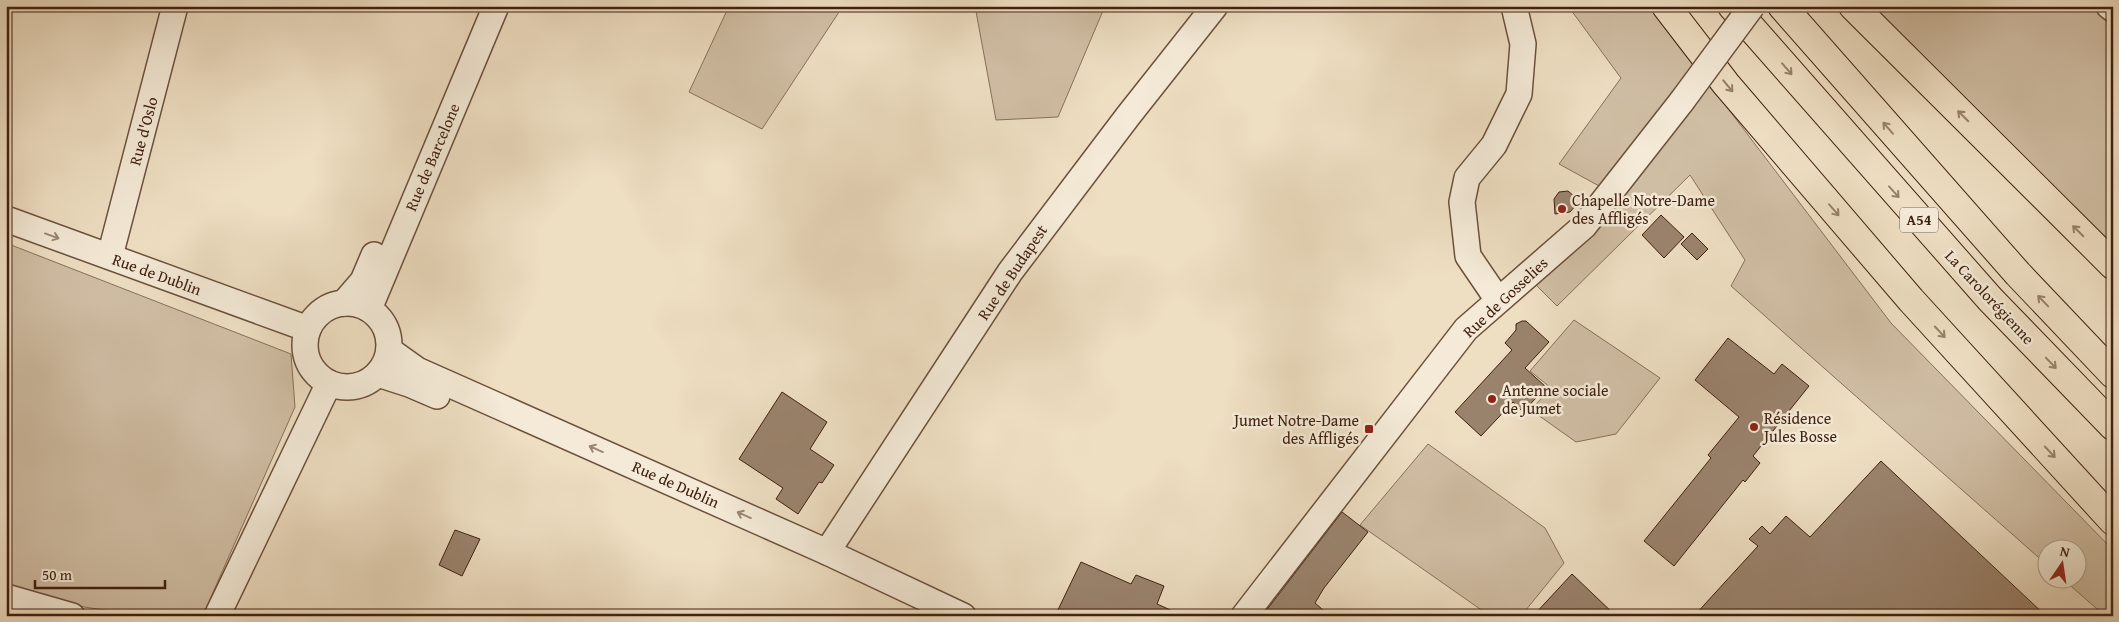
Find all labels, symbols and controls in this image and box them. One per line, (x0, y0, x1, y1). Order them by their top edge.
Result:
one-way arrow (1781, 63, 1793, 76)
one-way arrow (1723, 79, 1734, 92)
street label: Rue d'Oslo (122, 94, 164, 168)
street label: Rue de Barcelone (398, 99, 466, 215)
one-way arrow (1957, 110, 1969, 122)
one-way arrow (1882, 121, 1894, 134)
one-way arrow (1888, 185, 1900, 198)
place label: Chapelle Notre-Dame des Affligés (1572, 188, 1715, 230)
marker: Chapelle Notre-Dame des Affligés (1556, 203, 1568, 215)
one-way arrow (1828, 203, 1839, 216)
road number: A54 (1900, 208, 1938, 232)
street label: Rue de Budapest (971, 219, 1053, 324)
one-way arrow (2072, 225, 2085, 237)
one-way arrow (44, 231, 60, 241)
street label: La Carolorégienne (1940, 244, 2040, 350)
street label: Rue de Dublin (109, 247, 205, 301)
street label: Rue de Gosselies (1457, 251, 1553, 343)
one-way arrow (2037, 295, 2049, 307)
one-way arrow (1934, 326, 1946, 338)
one-way arrow (2045, 356, 2057, 369)
place label: Antenne sociale de Jumet (1502, 378, 1609, 420)
marker: Antenne sociale de Jumet (1486, 393, 1498, 405)
place label: Résidence Jules Bosse (1762, 406, 1837, 448)
place label: Jumet Notre-Dame des Affligés (1232, 408, 1359, 450)
marker: Résidence Jules Bosse (1748, 421, 1760, 433)
marker: Jumet Notre-Dame des Affligés (1363, 423, 1375, 435)
one-way arrow (589, 443, 604, 453)
one-way arrow (2044, 445, 2056, 458)
street label: Rue de Dublin (629, 454, 723, 514)
one-way arrow (737, 509, 752, 519)
north arrow (2036, 540, 2086, 590)
text: N (2058, 541, 2072, 562)
scale bar (35, 557, 165, 589)
text: 50 m (42, 564, 73, 585)

